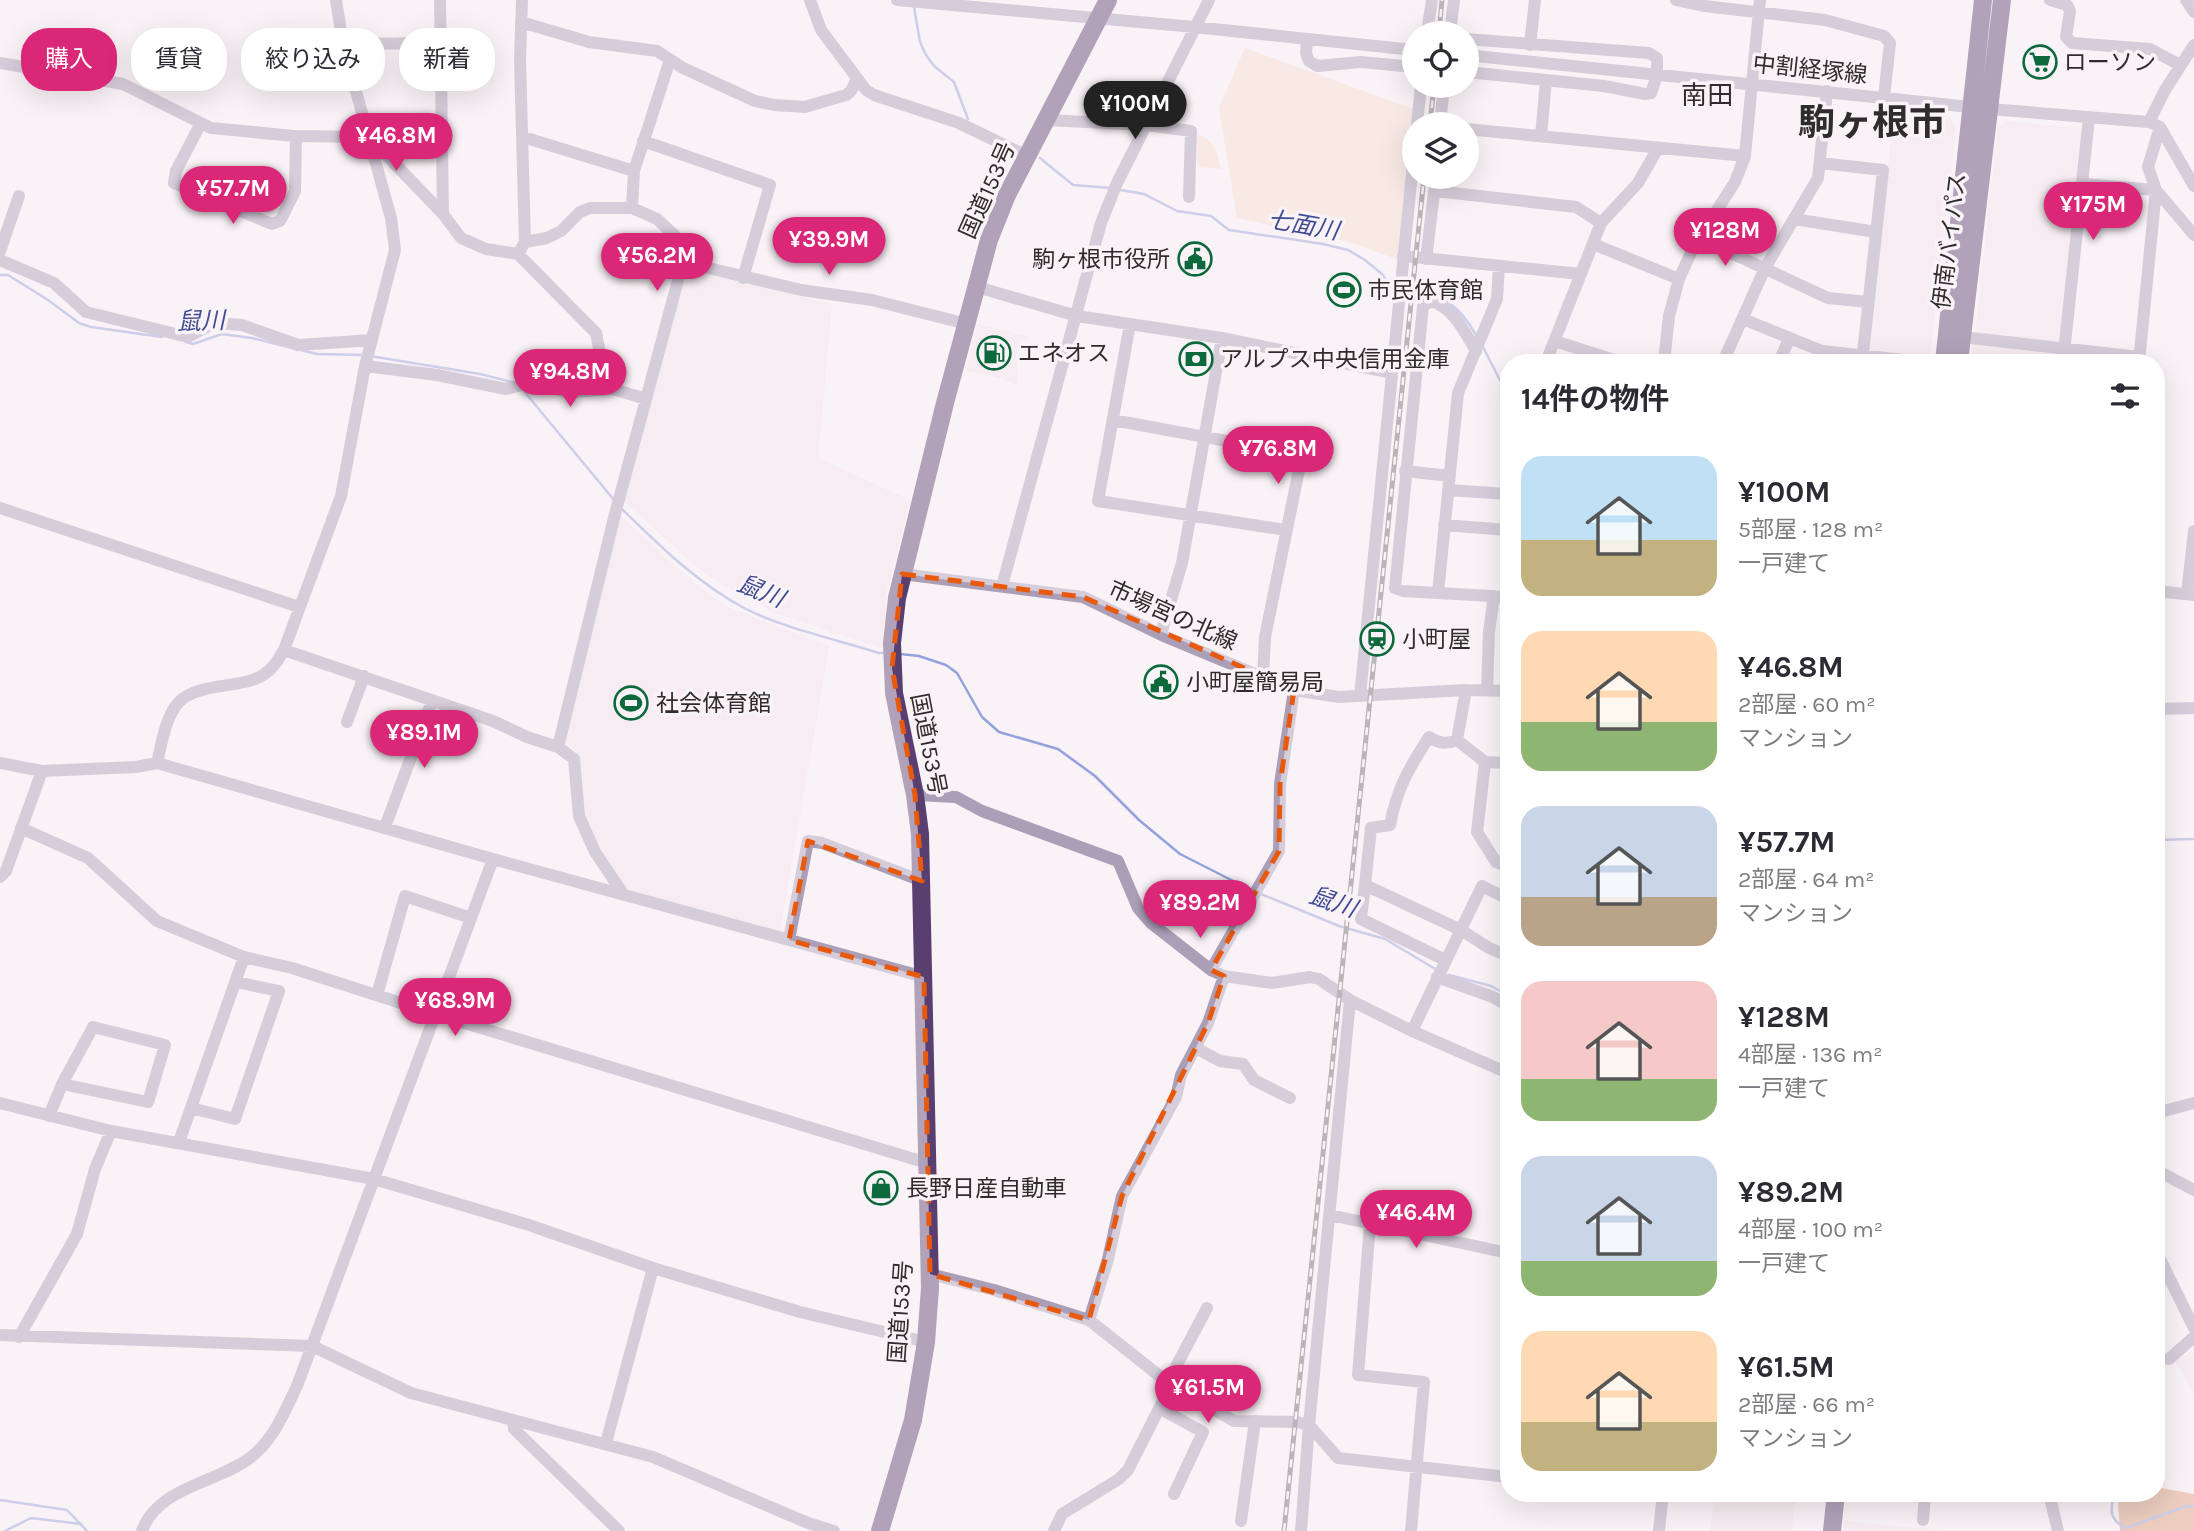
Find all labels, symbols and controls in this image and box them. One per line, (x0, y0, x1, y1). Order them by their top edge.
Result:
map controls (1402, 21, 1479, 189)
button: locate (1402, 21, 1479, 98)
chip: 購入 (21, 28, 117, 91)
chip: 賃貸 (131, 28, 227, 91)
chip: 絞り込み (241, 28, 385, 91)
chip: 新着 (399, 28, 495, 91)
supermarket icon: ローソン (2021, 43, 2059, 81)
place label: ローソン (2064, 49, 2156, 76)
street label: 中割経塚線 (1751, 50, 1869, 89)
district label: 南田 (1681, 80, 1733, 111)
pin: ¥100M (1086, 82, 1184, 141)
text: ¥100M (1100, 90, 1170, 117)
district label: 駒ヶ根市 (1798, 101, 1946, 144)
button: layers (1402, 112, 1479, 189)
pin: ¥46.8M (339, 114, 453, 173)
text: ¥46.8M (355, 122, 437, 149)
street label: 国道153号 (954, 138, 1021, 243)
pin: ¥57.7M (176, 166, 290, 226)
street label: 伊南バイパス (1928, 171, 1971, 311)
text: ¥57.7M (196, 175, 270, 202)
pin: ¥175M (2044, 182, 2142, 242)
text: ¥175M (2060, 191, 2126, 218)
water label: 七面川 (1265, 205, 1344, 246)
pin: ¥128M (1676, 208, 1774, 268)
text: ¥128M (1690, 217, 1760, 244)
pin: ¥39.9M (772, 218, 886, 277)
text: ¥39.9M (789, 226, 869, 253)
pin: ¥56.2M (600, 233, 714, 293)
public building icon: 駒ヶ根市役所 (1176, 240, 1214, 278)
text: ¥56.2M (617, 242, 697, 269)
place label: 駒ヶ根市役所 (1032, 246, 1170, 273)
sports icon: 市民体育館 (1325, 271, 1363, 309)
place label: 市民体育館 (1368, 277, 1483, 304)
water label: 鼠川 (177, 306, 228, 336)
fuel station icon: エネオス (975, 334, 1013, 372)
place label: エネオス (1018, 340, 1110, 367)
bank icon: アルプス中央信用金庫 (1177, 340, 1215, 378)
place label: アルプス中央信用金庫 (1220, 346, 1450, 373)
pin: ¥94.8M (513, 350, 627, 409)
text: ¥94.8M (529, 358, 611, 385)
icon: filters (2106, 377, 2144, 415)
text: 14件の物件 (1521, 381, 1670, 417)
pin: ¥76.8M (1221, 426, 1335, 486)
text: ¥76.8M (1239, 435, 1317, 462)
text: ¥100M (1738, 474, 1830, 510)
icon: home (1577, 484, 1661, 568)
text: 5部屋 · 128 m² (1738, 516, 1883, 543)
text: 一戸建て (1738, 550, 1830, 577)
water label: 鼠川 (734, 569, 791, 614)
street label: 市場宮の北線 (1104, 575, 1241, 656)
station icon: 小町屋 (1358, 620, 1396, 658)
place label: 小町屋 (1402, 626, 1471, 653)
text: ¥46.8M (1738, 649, 1844, 685)
icon: home (1577, 659, 1661, 743)
public building icon: 小町屋簡易局 (1142, 663, 1180, 701)
place label: 小町屋簡易局 (1186, 669, 1324, 696)
sports icon: 社会体育館 (612, 684, 650, 722)
place label: 社会体育館 (656, 690, 771, 717)
street label: 国道153号 (905, 691, 952, 797)
text: 2部屋 · 60 m² (1738, 691, 1875, 718)
pin: ¥89.1M (367, 710, 481, 770)
text: ¥89.1M (386, 719, 462, 746)
text: マンション (1738, 725, 1853, 752)
text: ¥57.7M (1738, 824, 1836, 860)
icon: home (1577, 834, 1661, 918)
text: 2部屋 · 64 m² (1738, 866, 1875, 893)
pin: ¥89.2M (1143, 880, 1257, 940)
water label: 鼠川 (1306, 881, 1363, 924)
text: ¥89.2M (1159, 889, 1241, 916)
text: マンション (1738, 900, 1853, 927)
pin: ¥68.9M (398, 978, 512, 1038)
text: ¥68.9M (414, 987, 496, 1014)
text: ¥128M (1738, 999, 1830, 1035)
icon: home (1577, 1009, 1661, 1093)
text: 4部屋 · 136 m² (1738, 1041, 1882, 1068)
text: 一戸建て (1738, 1075, 1830, 1102)
shop icon: 長野日産自動車 (862, 1169, 900, 1207)
text: ¥89.2M (1738, 1174, 1844, 1210)
place label: 長野日産自動車 (906, 1175, 1067, 1202)
icon: home (1577, 1184, 1661, 1268)
pin: ¥46.4M (1359, 1190, 1473, 1250)
text: ¥46.4M (1376, 1199, 1456, 1226)
text: 4部屋 · 100 m² (1738, 1216, 1883, 1243)
text: 一戸建て (1738, 1250, 1830, 1277)
street label: 国道153号 (883, 1260, 918, 1364)
text: ¥61.5M (1738, 1349, 1835, 1385)
icon: home (1577, 1359, 1661, 1443)
pin: ¥61.5M (1151, 1366, 1265, 1425)
text: ¥61.5M (1171, 1374, 1245, 1401)
text: 2部屋 · 66 m² (1738, 1391, 1875, 1418)
text: マンション (1738, 1425, 1853, 1452)

